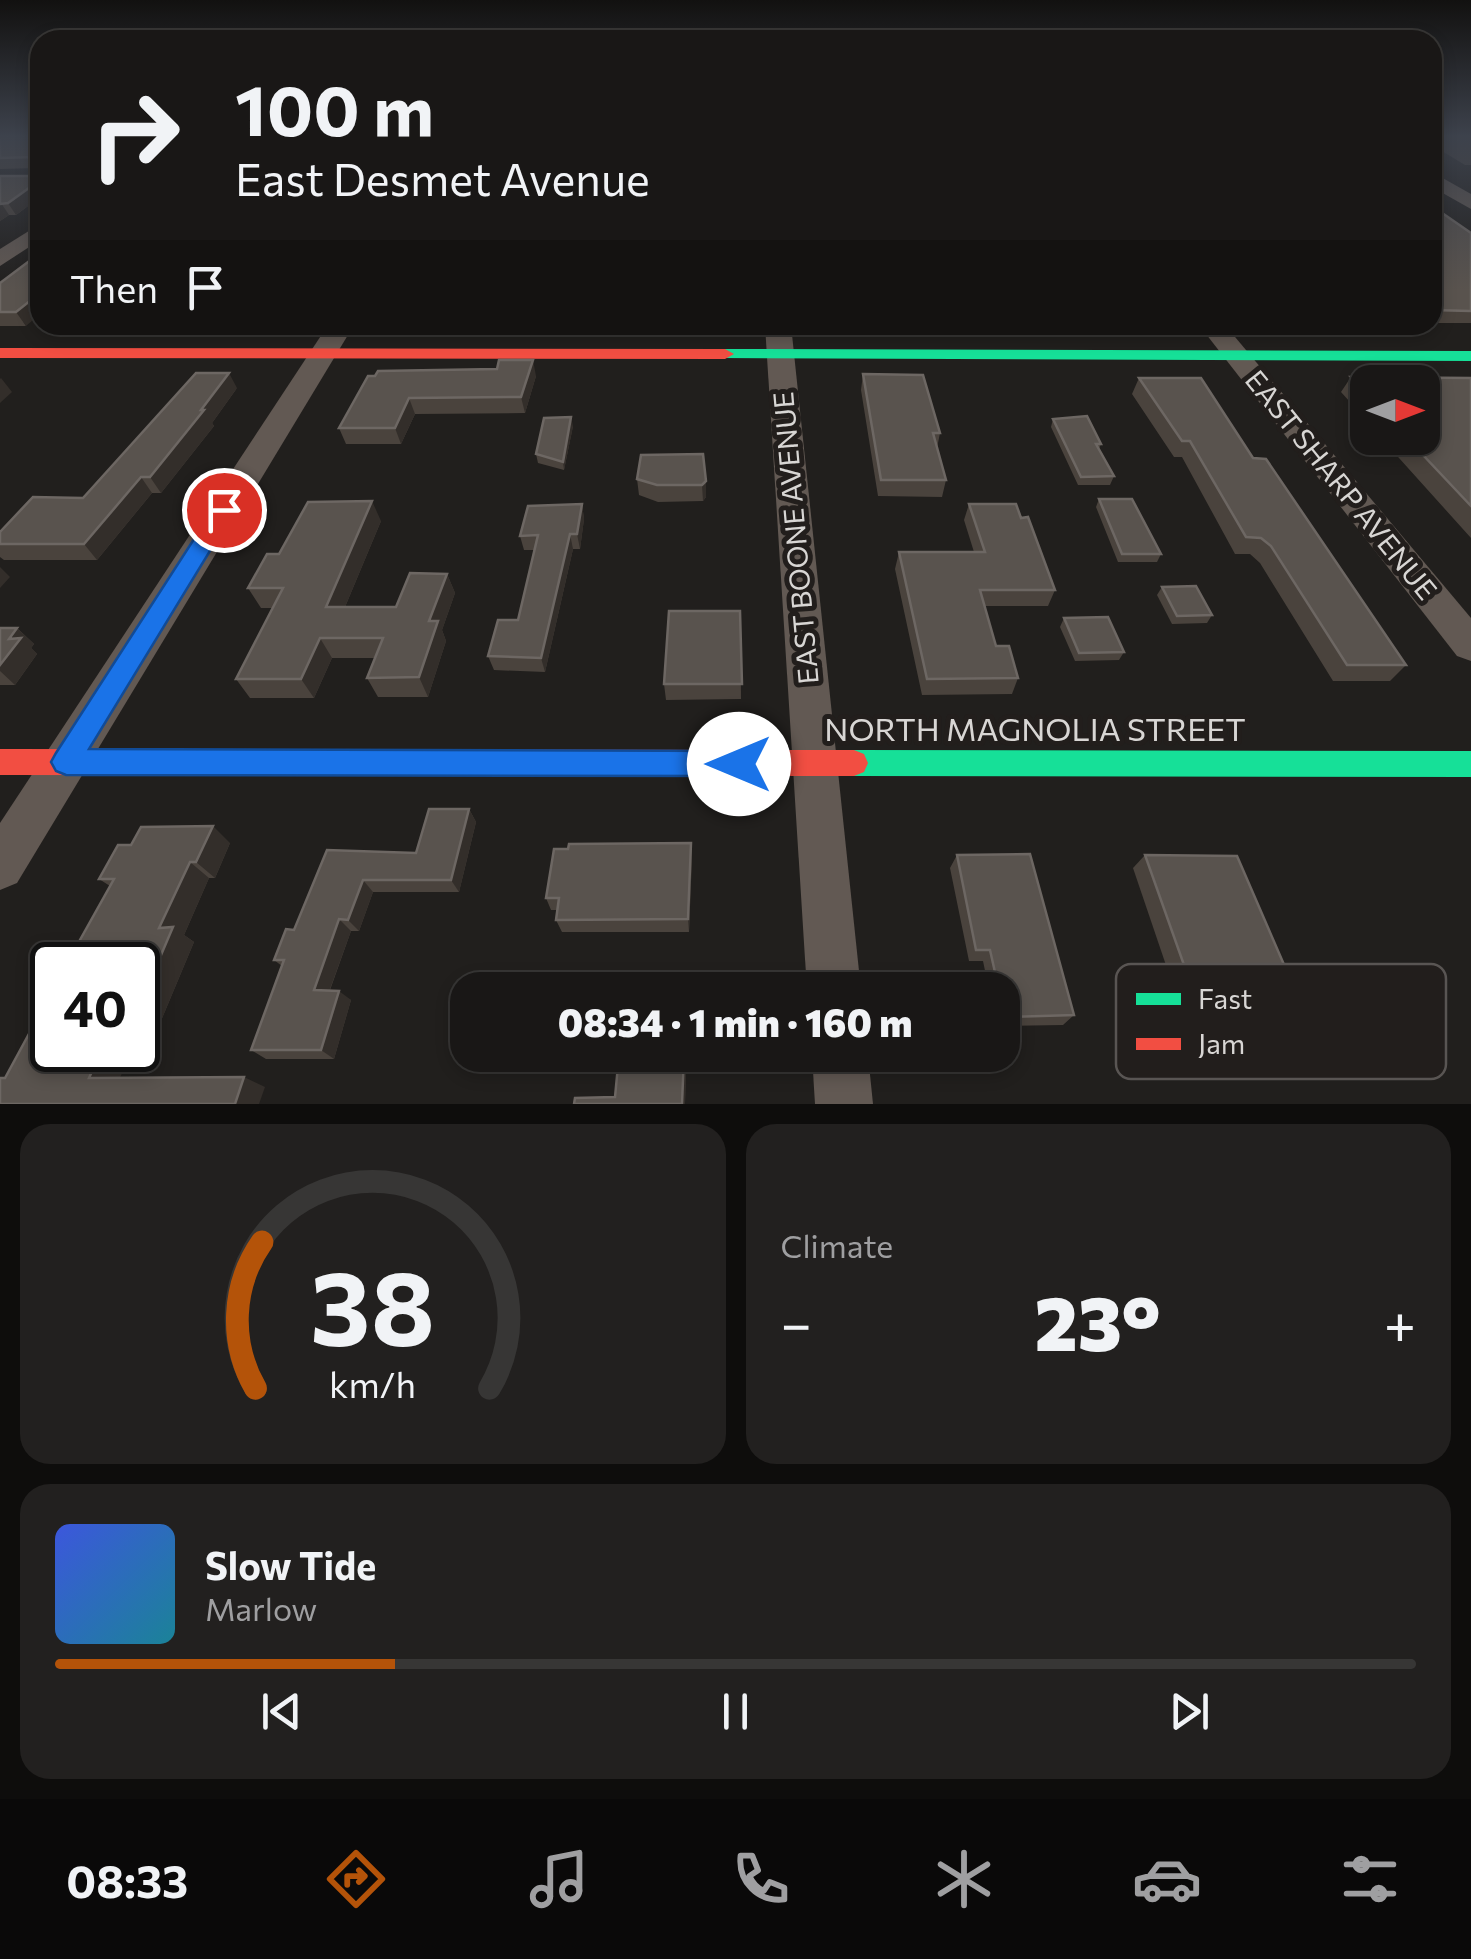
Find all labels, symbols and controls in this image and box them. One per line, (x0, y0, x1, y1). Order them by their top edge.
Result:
text: 100 m (235, 65, 434, 150)
icon: right (70, 70, 200, 200)
text: East Desmet Avenue (235, 150, 650, 205)
icon: arrive (178, 260, 233, 315)
text: Then (70, 264, 158, 311)
street label: EAST SHARP AVENUE (1239, 363, 1445, 606)
north arrow (1350, 365, 1440, 455)
map controls (1350, 365, 1440, 455)
street label: EAST BOONE AVENUE (765, 390, 825, 686)
pin (182, 468, 267, 553)
icon: arrive (197, 483, 252, 538)
street label: NORTH MAGNOLIA STREET (824, 708, 1246, 748)
position arrow (687, 712, 791, 816)
speed limit sign: 40 (30, 942, 160, 1072)
legend (1116, 964, 1446, 1079)
text: Fast (1198, 981, 1252, 1015)
text: 08:34 · 1 min · 160 m (558, 998, 912, 1045)
text: Jam (1198, 1026, 1245, 1060)
text: Climate (781, 1225, 893, 1265)
text: 38 (310, 1240, 435, 1367)
text: 23° (1035, 1275, 1161, 1366)
text: − (781, 1288, 812, 1355)
text: + (1384, 1288, 1416, 1355)
text: km/h (329, 1362, 416, 1405)
text: Slow Tide (205, 1541, 376, 1588)
text: Marlow (205, 1588, 317, 1628)
icon: previous (254, 1684, 309, 1739)
icon: pause (708, 1684, 763, 1739)
icon: next (1162, 1684, 1217, 1739)
icon: directions (321, 1844, 391, 1914)
icon: music (524, 1844, 594, 1914)
icon: phone (726, 1844, 796, 1914)
icon: climate (929, 1844, 999, 1914)
icon: car (1132, 1844, 1202, 1914)
icon: filters (1335, 1844, 1405, 1914)
text: 08:33 (66, 1852, 188, 1907)

